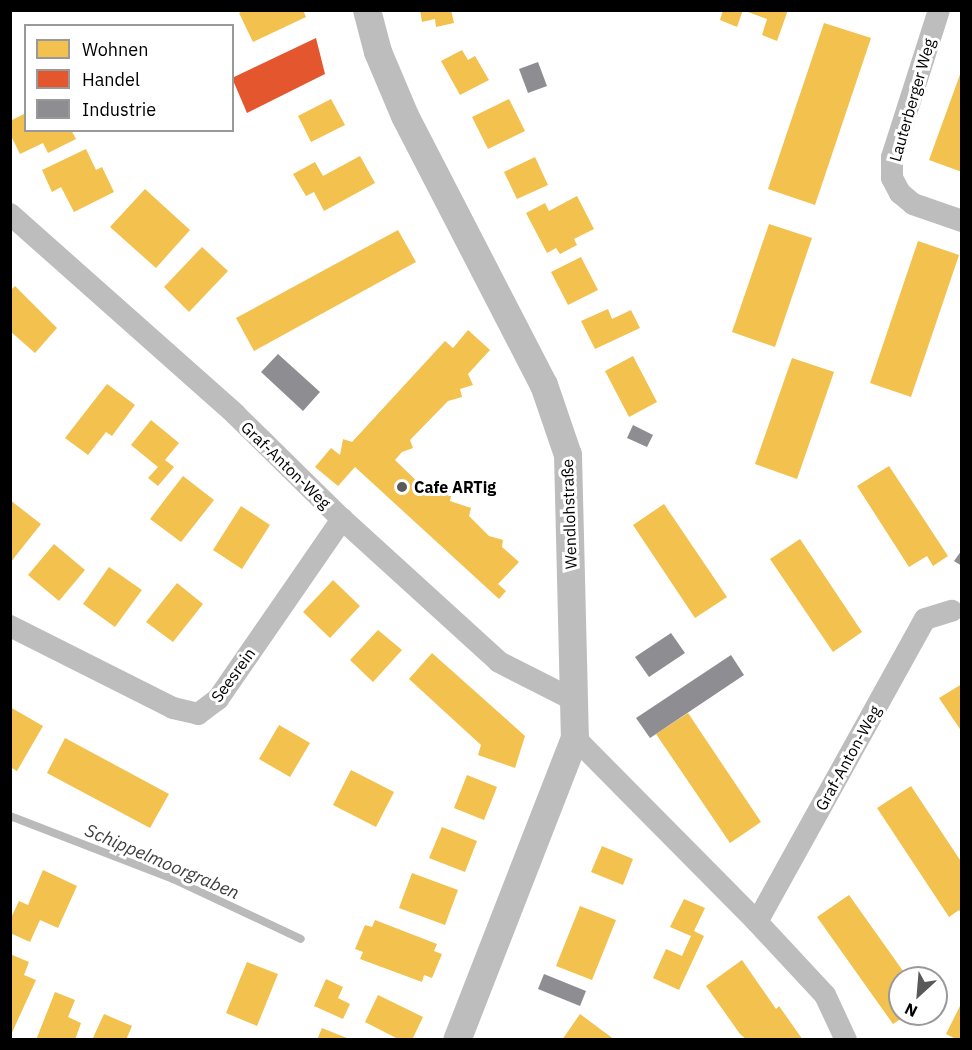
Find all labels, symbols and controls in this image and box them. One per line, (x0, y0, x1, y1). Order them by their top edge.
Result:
legend (24, 24, 234, 132)
street label: Lauterberger Weg (885, 36, 939, 164)
text: Wohnen (82, 38, 148, 61)
text: Handel (82, 68, 140, 91)
text: Industrie (82, 98, 156, 121)
street label: Graf-Anton-Weg (237, 417, 335, 513)
street label: Wendlohstraße (557, 459, 581, 569)
place label: Cafe ARTig (414, 477, 496, 497)
marker: Cafe ARTig (395, 480, 409, 494)
street label: Seesrein (207, 644, 259, 706)
street label: Graf-Anton-Weg (811, 702, 885, 814)
water label: Schippelmoorgraben (82, 820, 242, 904)
north arrow (888, 966, 948, 1026)
text: N (901, 999, 921, 1022)

